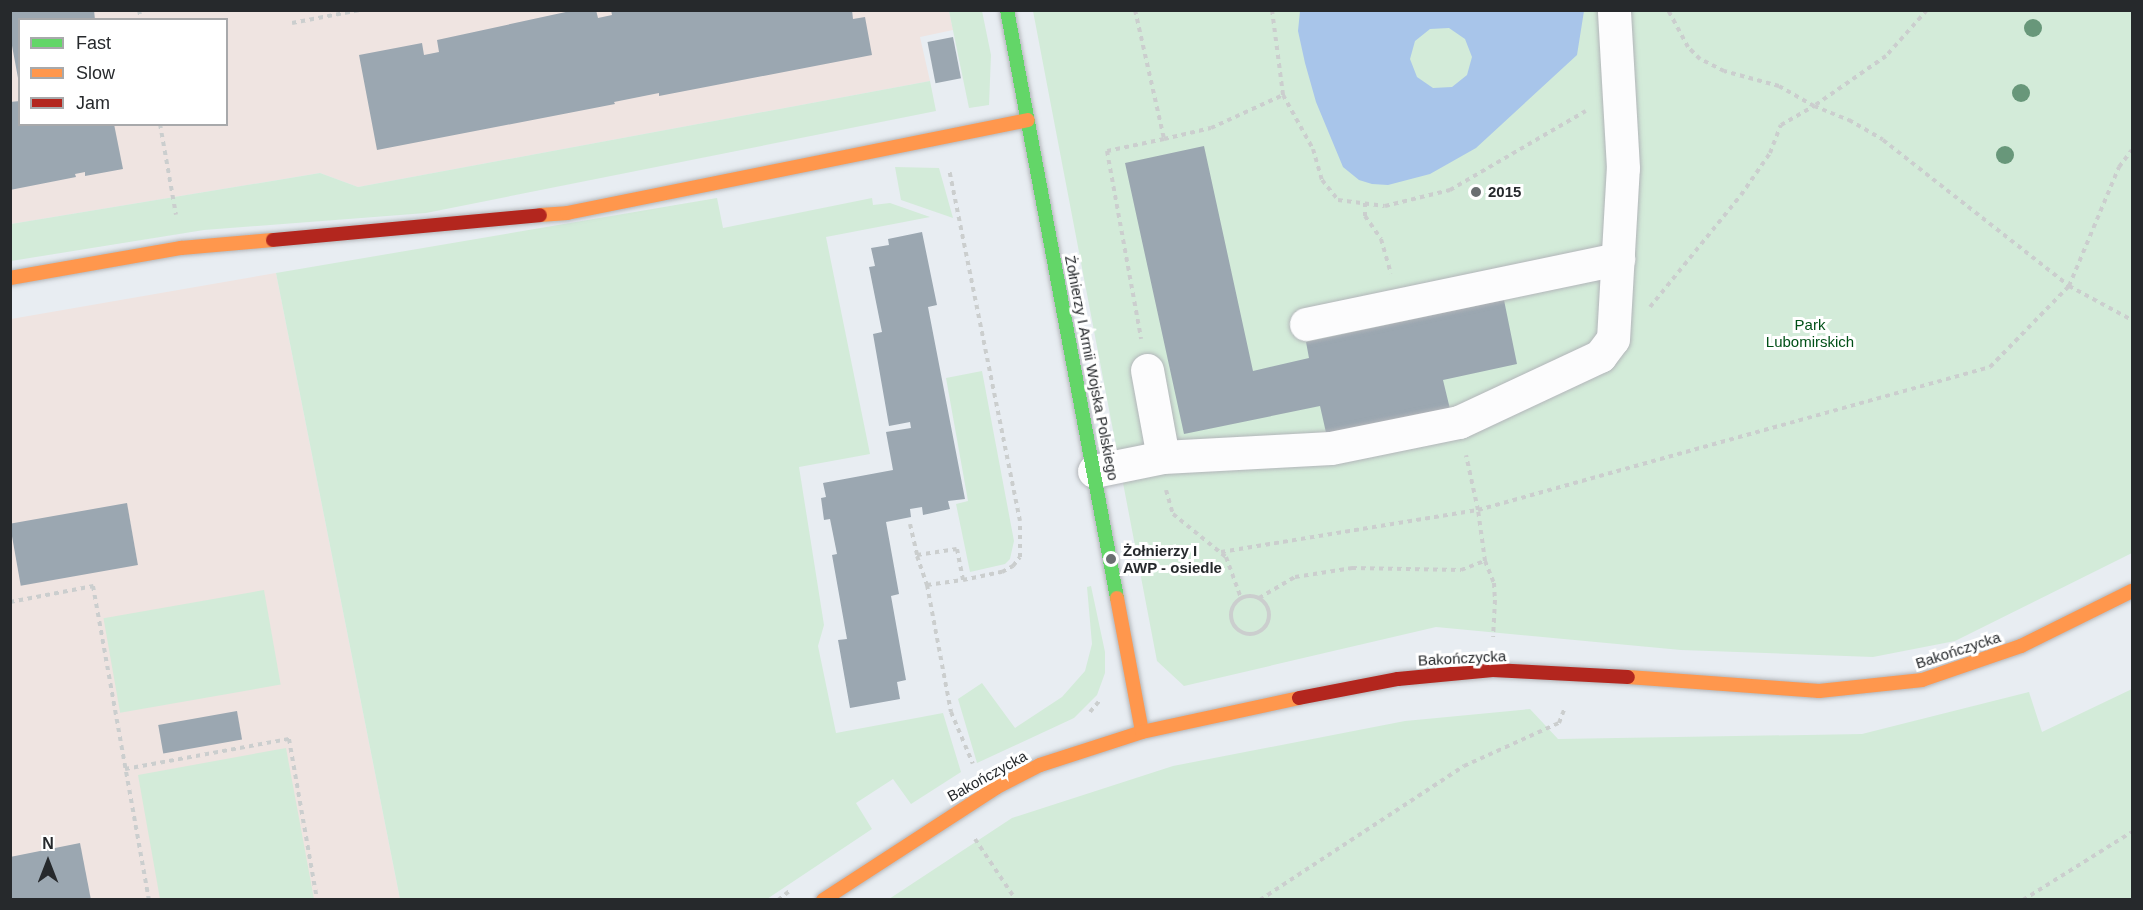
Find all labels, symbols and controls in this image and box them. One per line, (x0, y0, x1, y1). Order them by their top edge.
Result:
legend (18, 18, 228, 126)
text: Fast (76, 33, 111, 53)
text: Slow (76, 63, 115, 83)
text: Jam (76, 93, 110, 113)
place label: 2015 (1488, 183, 1521, 201)
marker: 2015 (1469, 185, 1483, 199)
street label: Żołnierzy I Armii Wojska Polskiego (1061, 253, 1123, 483)
park label: Park Lubomirskich (1766, 315, 1854, 350)
place label: Żołnierzy I AWP - osiedle (1123, 541, 1222, 576)
marker: Żołnierzy I AWP - osiedle (1104, 552, 1118, 566)
street label: Bakończycka (1913, 628, 2003, 672)
street label: Bakończycka (1417, 647, 1507, 669)
street label: Bakończycka (944, 747, 1030, 805)
north arrow (18, 832, 78, 892)
text: N (42, 835, 54, 852)

